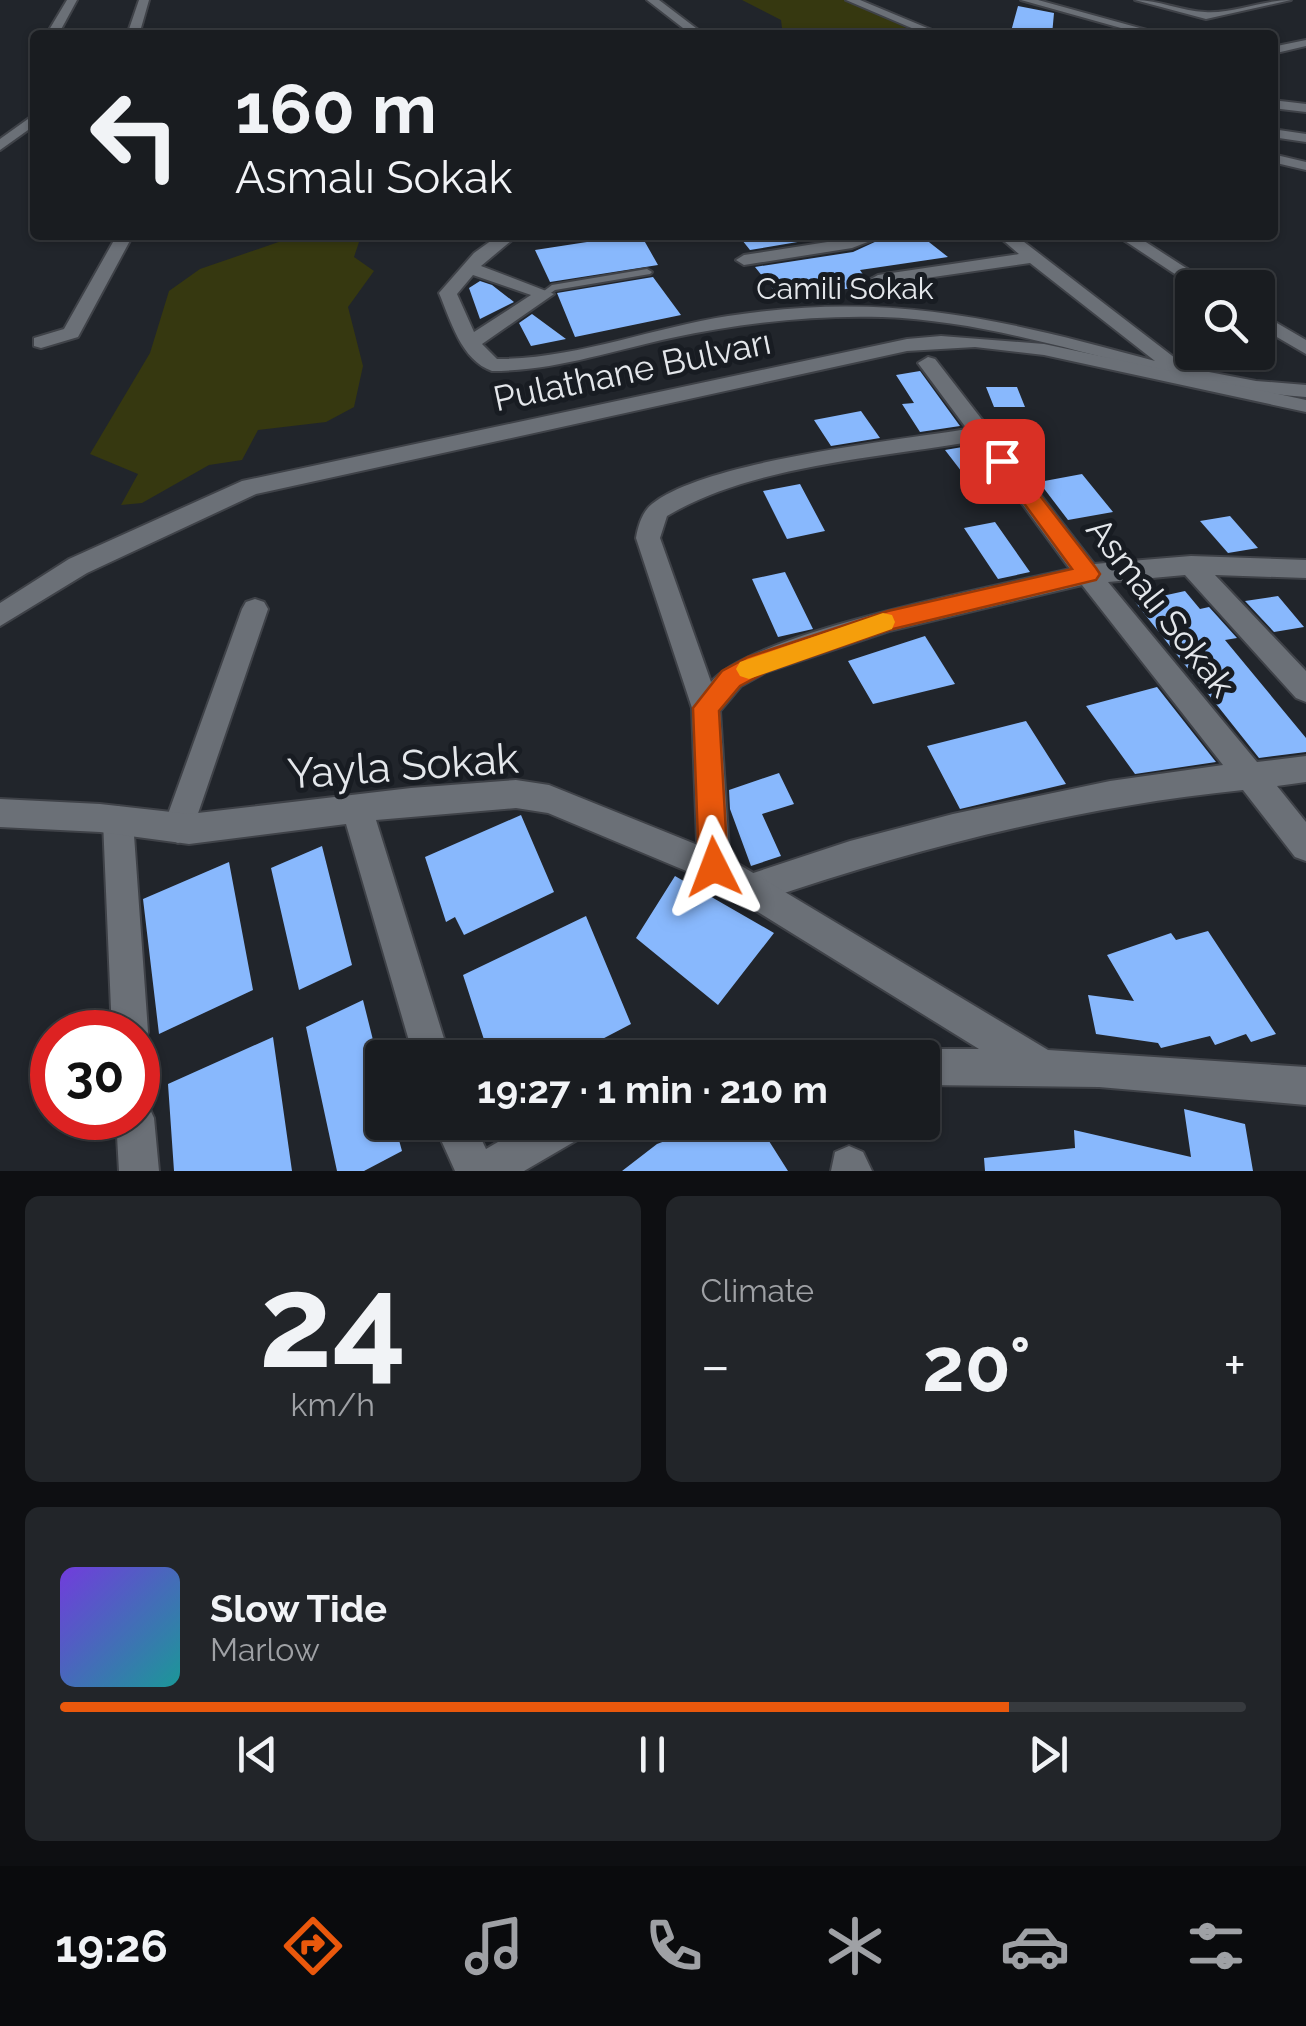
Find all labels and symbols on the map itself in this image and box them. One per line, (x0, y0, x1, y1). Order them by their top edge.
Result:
street label: Camili Sokak (756, 271, 934, 306)
street label: Pulathane Bulvarı (490, 321, 774, 419)
pin (960, 419, 1045, 504)
street label: Asmalı Sokak (1078, 509, 1244, 705)
street label: Yayla Sokak (286, 733, 520, 799)
position arrow (662, 815, 766, 919)
speed limit sign: 30 (30, 1010, 160, 1140)

